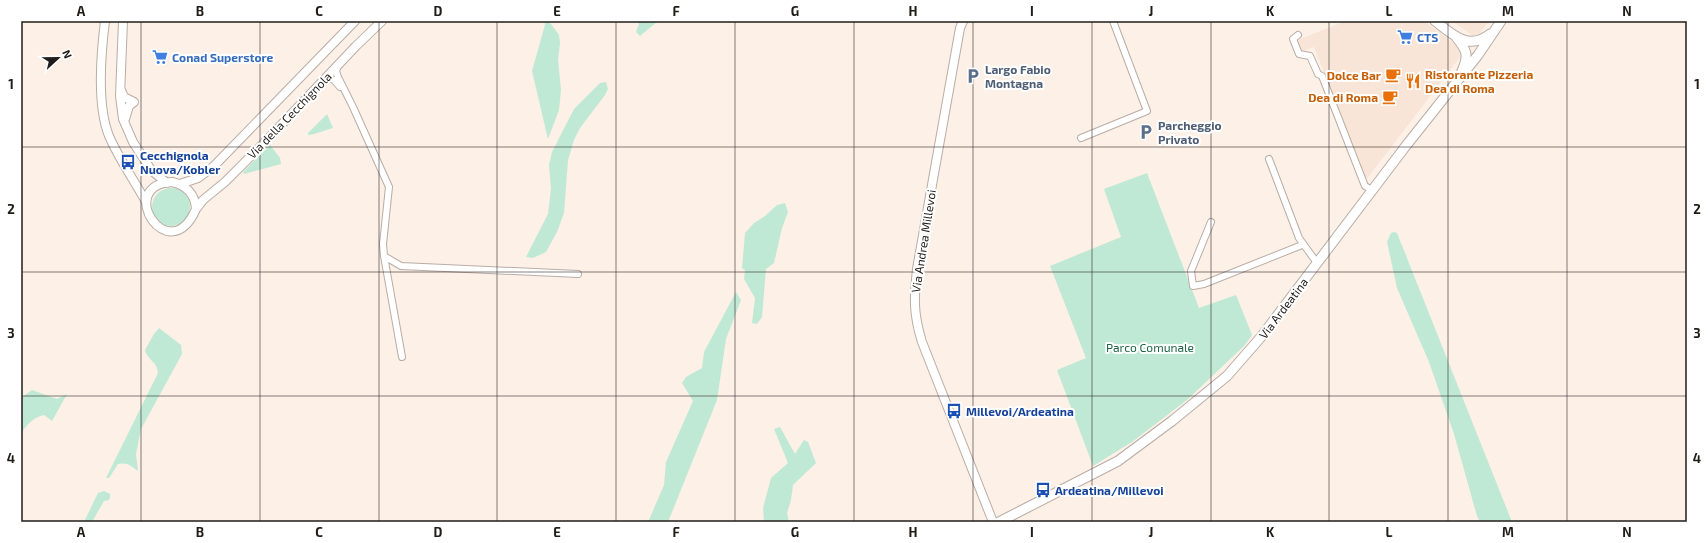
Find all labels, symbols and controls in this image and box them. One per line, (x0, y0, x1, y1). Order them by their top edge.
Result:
text: A (77, 3, 86, 19)
text: B (196, 3, 204, 19)
text: C (315, 3, 323, 19)
text: D (434, 3, 443, 19)
text: E (553, 3, 561, 19)
text: F (672, 3, 680, 19)
text: G (791, 3, 799, 19)
text: H (909, 3, 918, 19)
text: I (1030, 3, 1034, 19)
text: J (1149, 3, 1153, 19)
text: K (1266, 3, 1275, 19)
text: L (1386, 3, 1393, 19)
text: M (1502, 3, 1514, 19)
text: N (1622, 3, 1632, 19)
supermarket icon: CTS (1396, 28, 1414, 46)
place label: CTS (1417, 30, 1438, 44)
north arrow (38, 38, 78, 78)
text: N (60, 48, 75, 60)
supermarket icon: Conad Superstore (151, 48, 169, 66)
place label: Conad Superstore (172, 50, 274, 64)
place label: Largo Fabio Montagna (985, 62, 1051, 90)
cafe icon: Dolce Bar (1384, 66, 1402, 84)
parking icon: Largo Fabio Montagna (964, 67, 982, 85)
place label: Ristorante Pizzeria Dea di Roma (1425, 67, 1533, 95)
place label: Dolce Bar (1327, 68, 1381, 82)
street label: Via della Cecchignola (244, 69, 334, 161)
restaurant icon: Ristorante Pizzeria Dea di Roma (1404, 72, 1422, 90)
text: 1 (8, 76, 14, 92)
text: 1 (1694, 76, 1700, 92)
cafe icon: Dea di Roma (1381, 88, 1399, 106)
place label: Dea di Roma (1308, 90, 1378, 104)
place label: Parcheggio Privato (1158, 118, 1222, 146)
parking icon: Parcheggio Privato (1137, 123, 1155, 141)
place label: Cecchignola Nuova/Kobler (140, 148, 220, 176)
bus stop icon: Cecchignola Nuova/Kobler (119, 153, 137, 171)
street label: Via Andrea Millevoi (908, 189, 938, 293)
text: 2 (7, 201, 15, 217)
text: 2 (1693, 201, 1701, 217)
street label: Via Ardeatina (1256, 275, 1310, 341)
text: 3 (7, 325, 15, 341)
text: 3 (1693, 325, 1701, 341)
park label: Parco Comunale (1106, 340, 1194, 354)
bus stop icon: Millevoi/Ardeatina (945, 402, 963, 420)
place label: Millevoi/Ardeatina (966, 404, 1074, 418)
text: 4 (7, 450, 15, 466)
text: 4 (1693, 450, 1701, 466)
bus stop icon: Ardeatina/Millevoi (1034, 481, 1052, 499)
place label: Ardeatina/Millevoi (1055, 483, 1164, 497)
text: A (77, 524, 86, 540)
text: B (196, 524, 204, 540)
text: C (315, 524, 323, 540)
text: D (434, 524, 443, 540)
text: E (553, 524, 561, 540)
text: F (672, 524, 680, 540)
text: G (791, 524, 799, 540)
text: H (909, 524, 918, 540)
text: I (1030, 524, 1034, 540)
text: J (1149, 524, 1153, 540)
text: K (1266, 524, 1275, 540)
text: L (1386, 524, 1393, 540)
text: M (1502, 524, 1514, 540)
text: N (1622, 524, 1632, 540)

